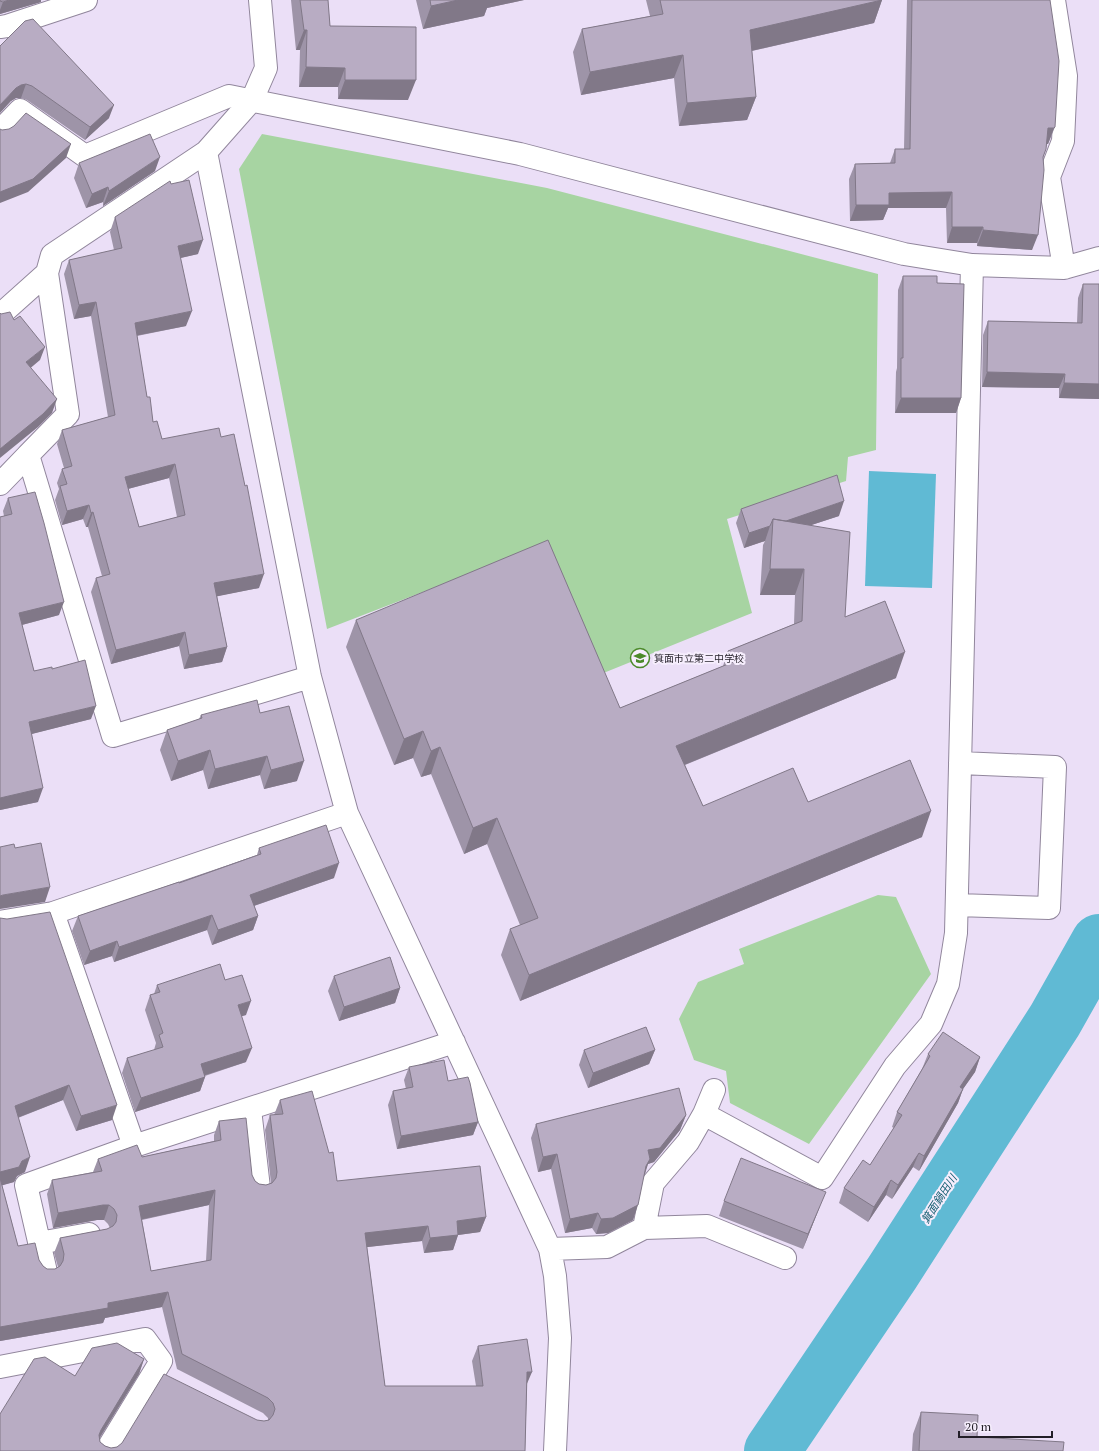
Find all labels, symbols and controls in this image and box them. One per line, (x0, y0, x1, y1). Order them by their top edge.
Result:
school or university icon: 箕面市立第二中学校 (629, 647, 651, 669)
place label: 箕面市立第二中学校 (654, 652, 744, 665)
water label: 箕面鍋田川 (918, 1171, 960, 1226)
scale bar (959, 1413, 1052, 1439)
text: 20 m (965, 1419, 992, 1434)

